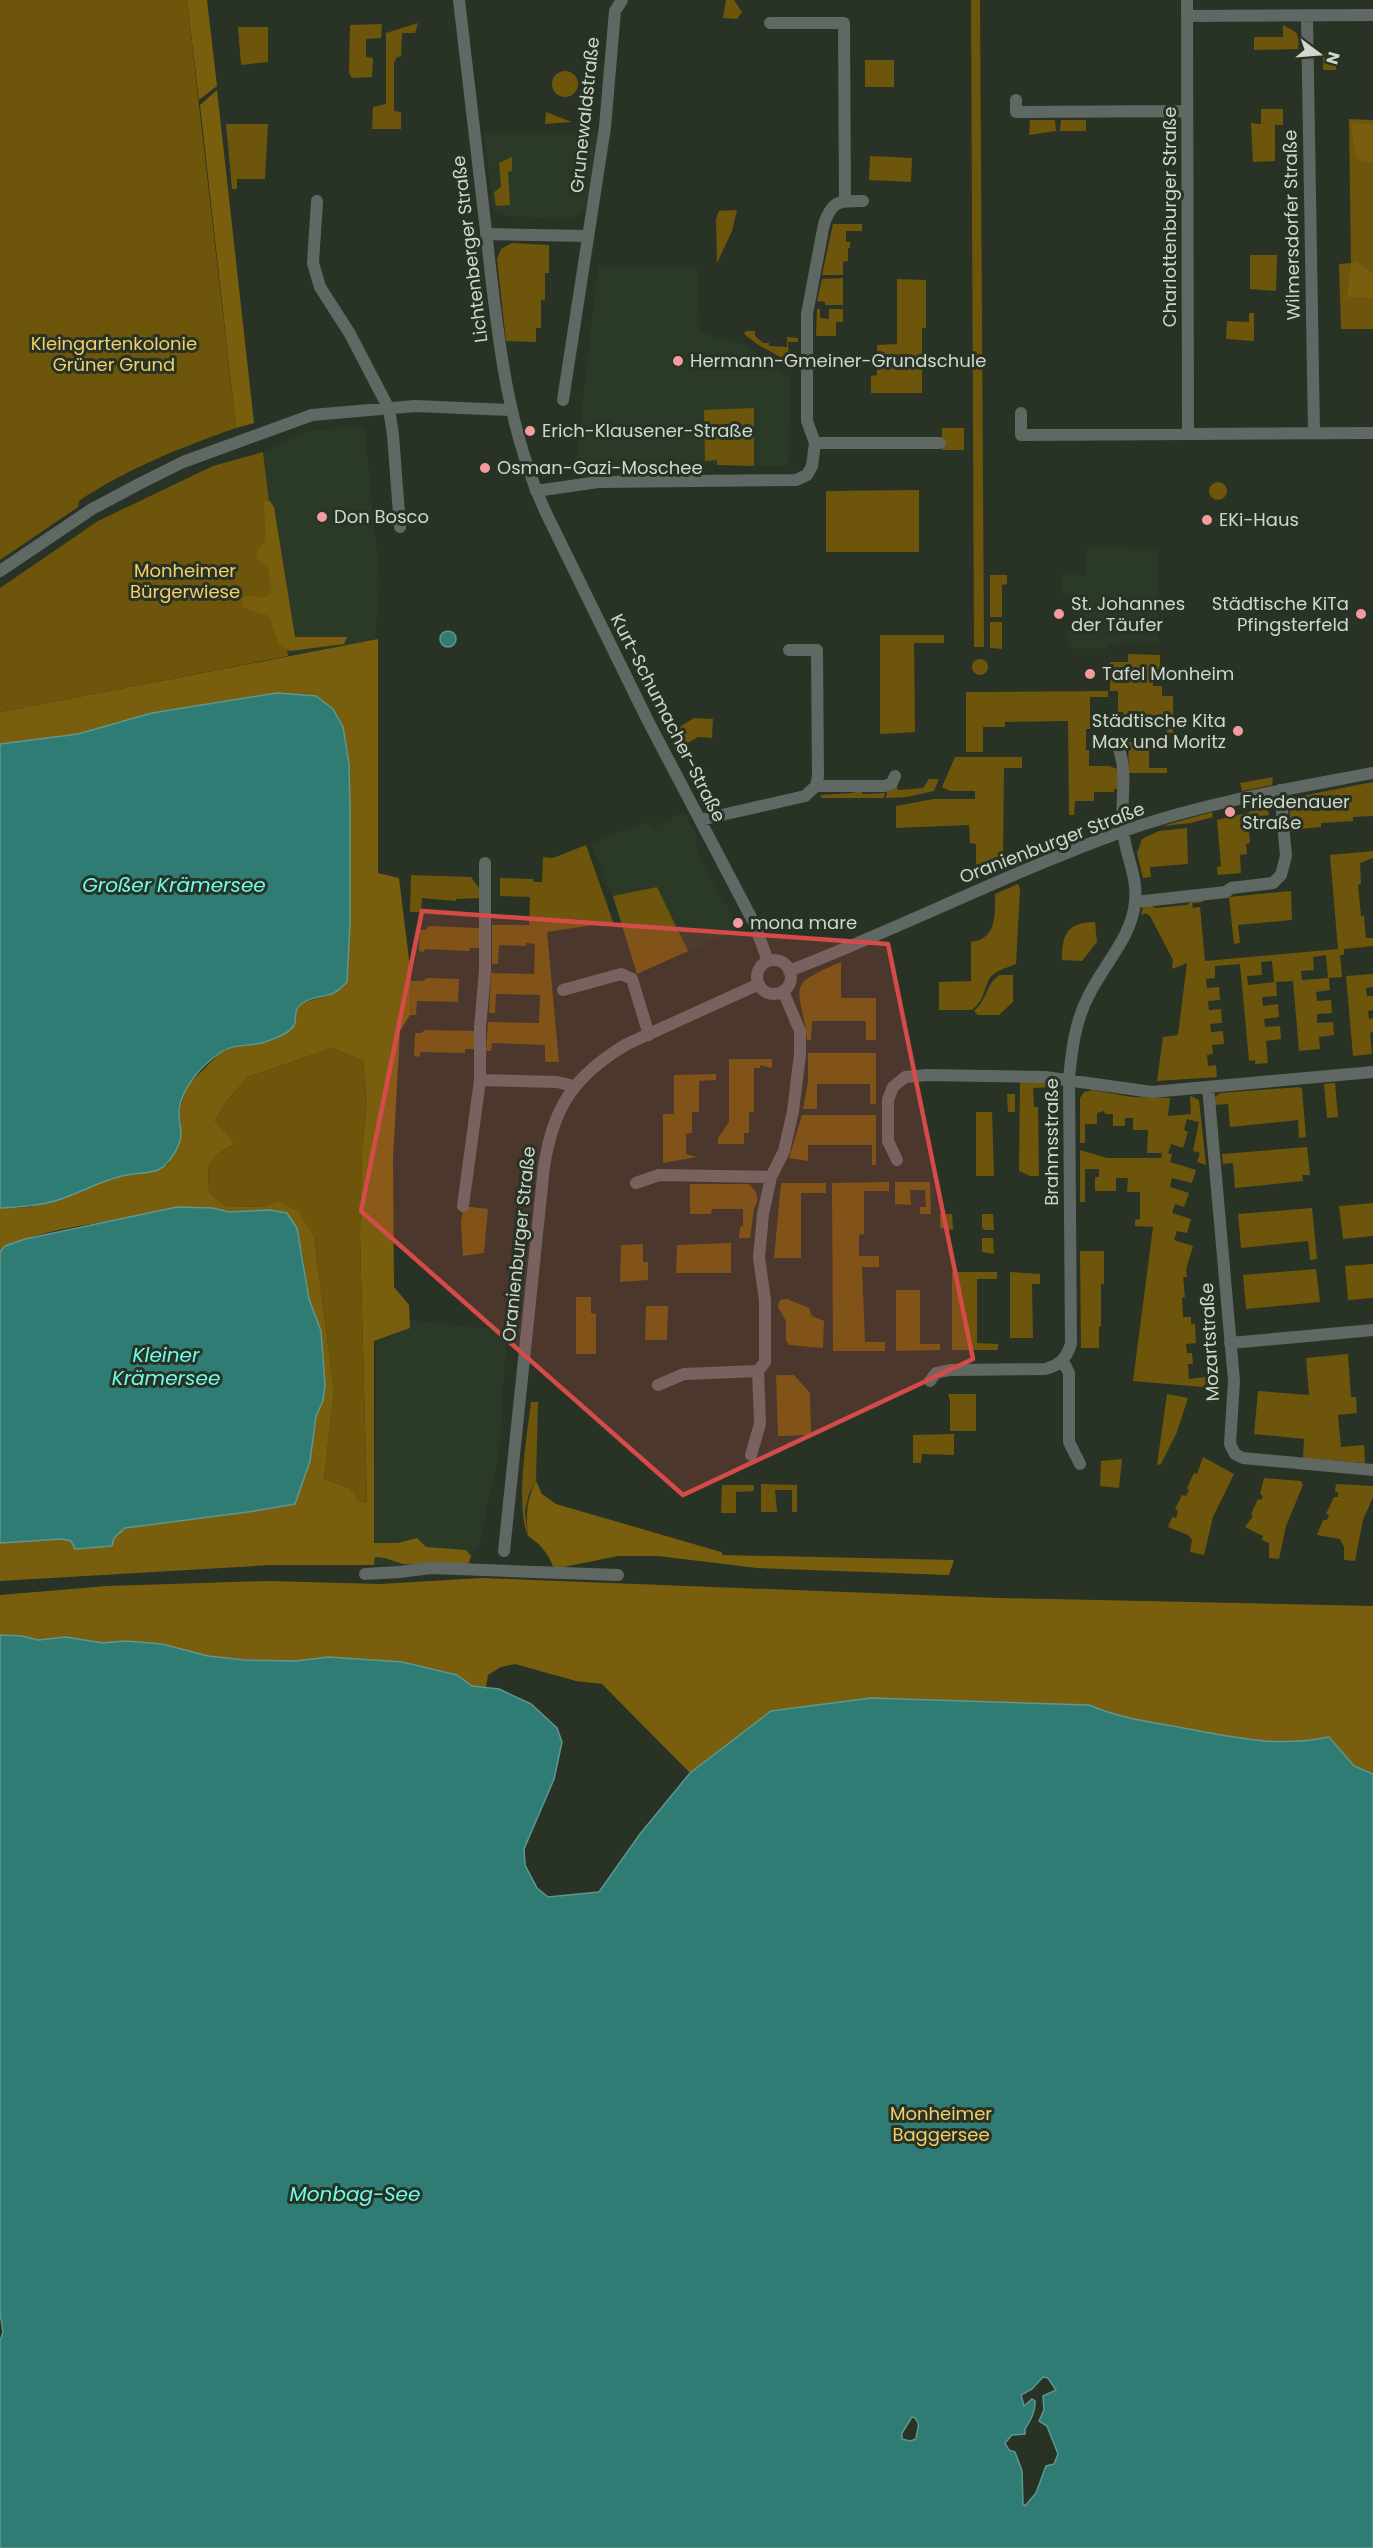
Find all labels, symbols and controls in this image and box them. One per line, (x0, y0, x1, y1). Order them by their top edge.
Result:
north arrow (1289, 24, 1349, 84)
street label: Grunewaldstraße (564, 36, 605, 194)
text: N (1320, 49, 1346, 67)
street label: Charlottenburger Straße (1157, 107, 1182, 327)
street label: Wilmersdorfer Straße (1277, 129, 1306, 321)
street label: Lichtenberger Straße (446, 154, 493, 344)
park label: Kleingartenkolonie Grüner Grund (31, 331, 197, 377)
place label: Hermann-Gmeiner-Grundschule (690, 348, 986, 373)
marker: Hermann-Gmeiner-Grundschule (671, 354, 685, 368)
place label: Erich-Klausener-Straße (542, 418, 753, 443)
marker: Erich-Klausener-Straße (523, 424, 537, 438)
place label: Osman-Gazi-Moschee (497, 455, 703, 480)
marker: Osman-Gazi-Moschee (478, 461, 492, 475)
place label: Don Bosco (334, 504, 429, 529)
place label: EKi-Haus (1219, 507, 1299, 532)
marker: Don Bosco (315, 510, 329, 524)
marker: EKi-Haus (1200, 513, 1214, 527)
park label: Monheimer Bürgerwiese (130, 558, 240, 604)
place label: St. Johannes der Täufer (1071, 591, 1185, 637)
place label: Städtische KiTa Pfingsterfeld (1212, 591, 1349, 637)
marker: St. Johannes der Täufer (1052, 607, 1066, 621)
marker: Städtische KiTa Pfingsterfeld (1354, 607, 1368, 621)
street label: Kurt-Schumacher-Straße (605, 609, 732, 826)
place label: Tafel Monheim (1102, 661, 1234, 686)
marker: Tafel Monheim (1083, 667, 1097, 681)
place label: Städtische Kita Max und Moritz (1092, 708, 1226, 754)
marker: Städtische Kita Max und Moritz (1231, 724, 1245, 738)
place label: Friedenauer Straße (1242, 789, 1350, 835)
street label: Oranienburger Straße (956, 796, 1148, 889)
marker: Friedenauer Straße (1223, 805, 1237, 819)
water label: Großer Krämersee (82, 871, 266, 899)
place label: mona mare (750, 910, 857, 935)
marker: mona mare (731, 916, 745, 930)
street label: Brahmsstraße (1039, 1078, 1064, 1206)
street label: Oranienburger Straße (496, 1145, 541, 1343)
street label: Mozartstraße (1194, 1282, 1225, 1402)
water label: Kleiner Krämersee (112, 1341, 220, 1392)
park label: Monheimer Baggersee (890, 2101, 992, 2147)
water label: Monbag-See (290, 2180, 420, 2208)

